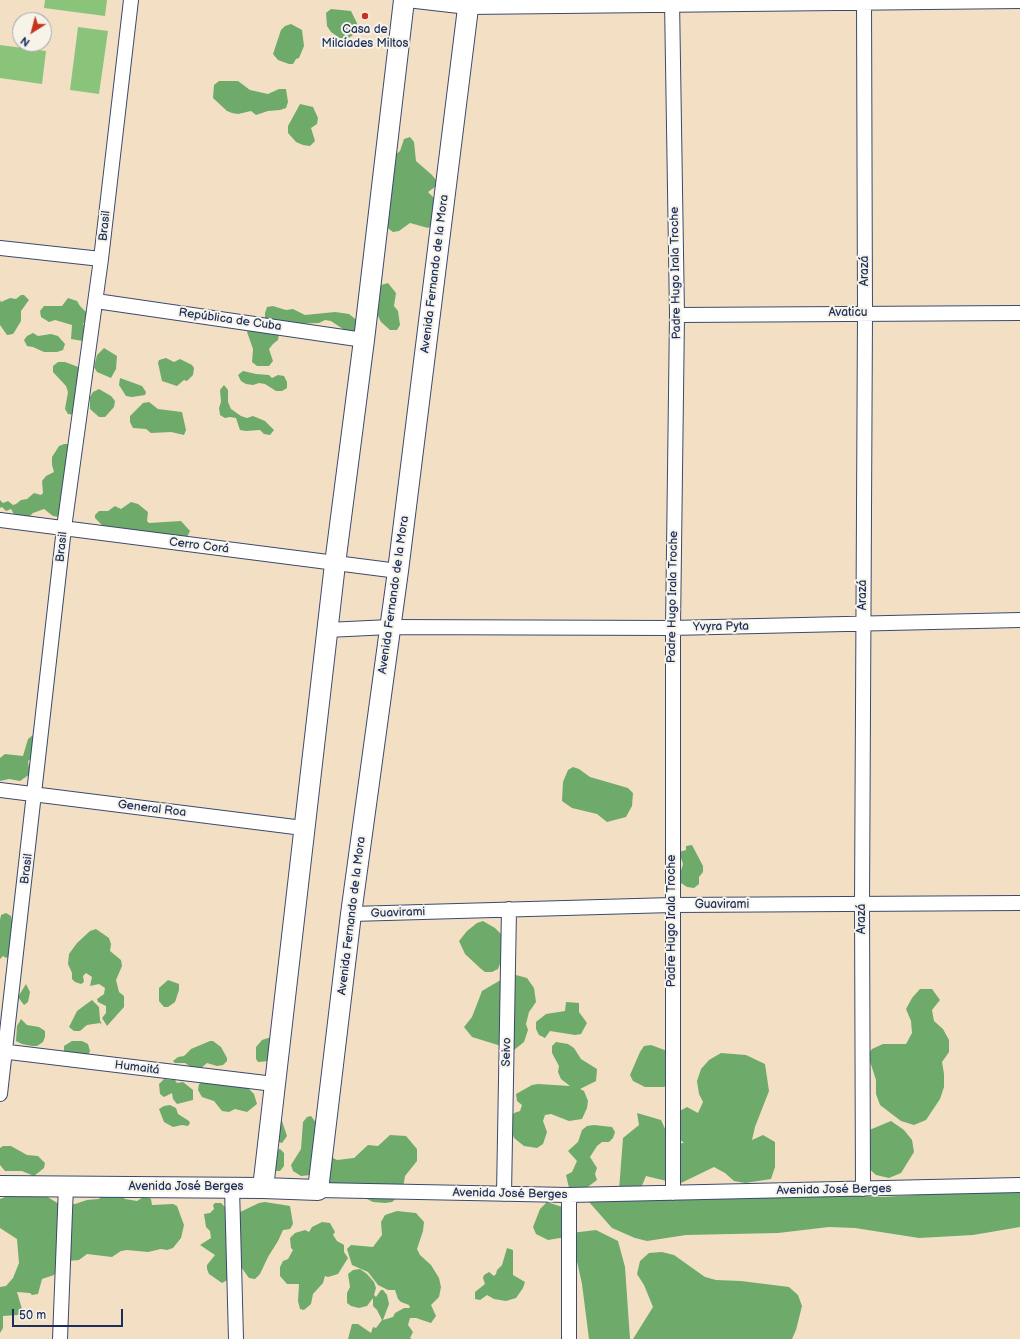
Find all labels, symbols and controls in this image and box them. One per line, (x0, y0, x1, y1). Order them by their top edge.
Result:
marker: Casa de Milcíades Miltos (360, 11, 370, 21)
north arrow (12, 12, 52, 52)
place label: Casa de Milcíades Miltos (322, 23, 408, 51)
text: N (18, 34, 32, 49)
street label: Avenida Fernando de la Mora (418, 194, 452, 354)
street label: Padre Hugo Irala Troche (668, 207, 684, 339)
street label: Brasil (96, 210, 114, 242)
street label: Arazá (858, 256, 872, 286)
street label: República de Cuba (178, 306, 282, 334)
street label: Avaticu (829, 306, 867, 320)
street label: Avenida Fernando de la Mora (376, 515, 412, 675)
street label: Brasil (53, 531, 71, 563)
street label: Padre Hugo Irala Troche (665, 531, 681, 663)
street label: Cerro Corá (168, 535, 230, 557)
street label: Arazá (856, 580, 870, 610)
street label: Yvyra Pyta (693, 619, 749, 635)
street label: General Roa (117, 798, 187, 820)
street label: Avenida Fernando de la Mora (335, 836, 369, 996)
street label: Brasil (18, 853, 36, 885)
street label: Padre Hugo Irala Troche (665, 855, 679, 987)
street label: Guavirami (695, 898, 749, 912)
street label: Arazá (855, 904, 869, 934)
street label: Guavirami (370, 905, 426, 921)
street label: Seivo (500, 1037, 514, 1067)
street label: Humaitá (114, 1058, 160, 1078)
street label: Avenida José Berges (129, 1180, 243, 1194)
street label: Avenida José Berges (776, 1182, 892, 1198)
street label: Avenida José Berges (452, 1186, 568, 1202)
scale bar (14, 1301, 125, 1327)
text: 50 m (19, 1308, 46, 1323)

